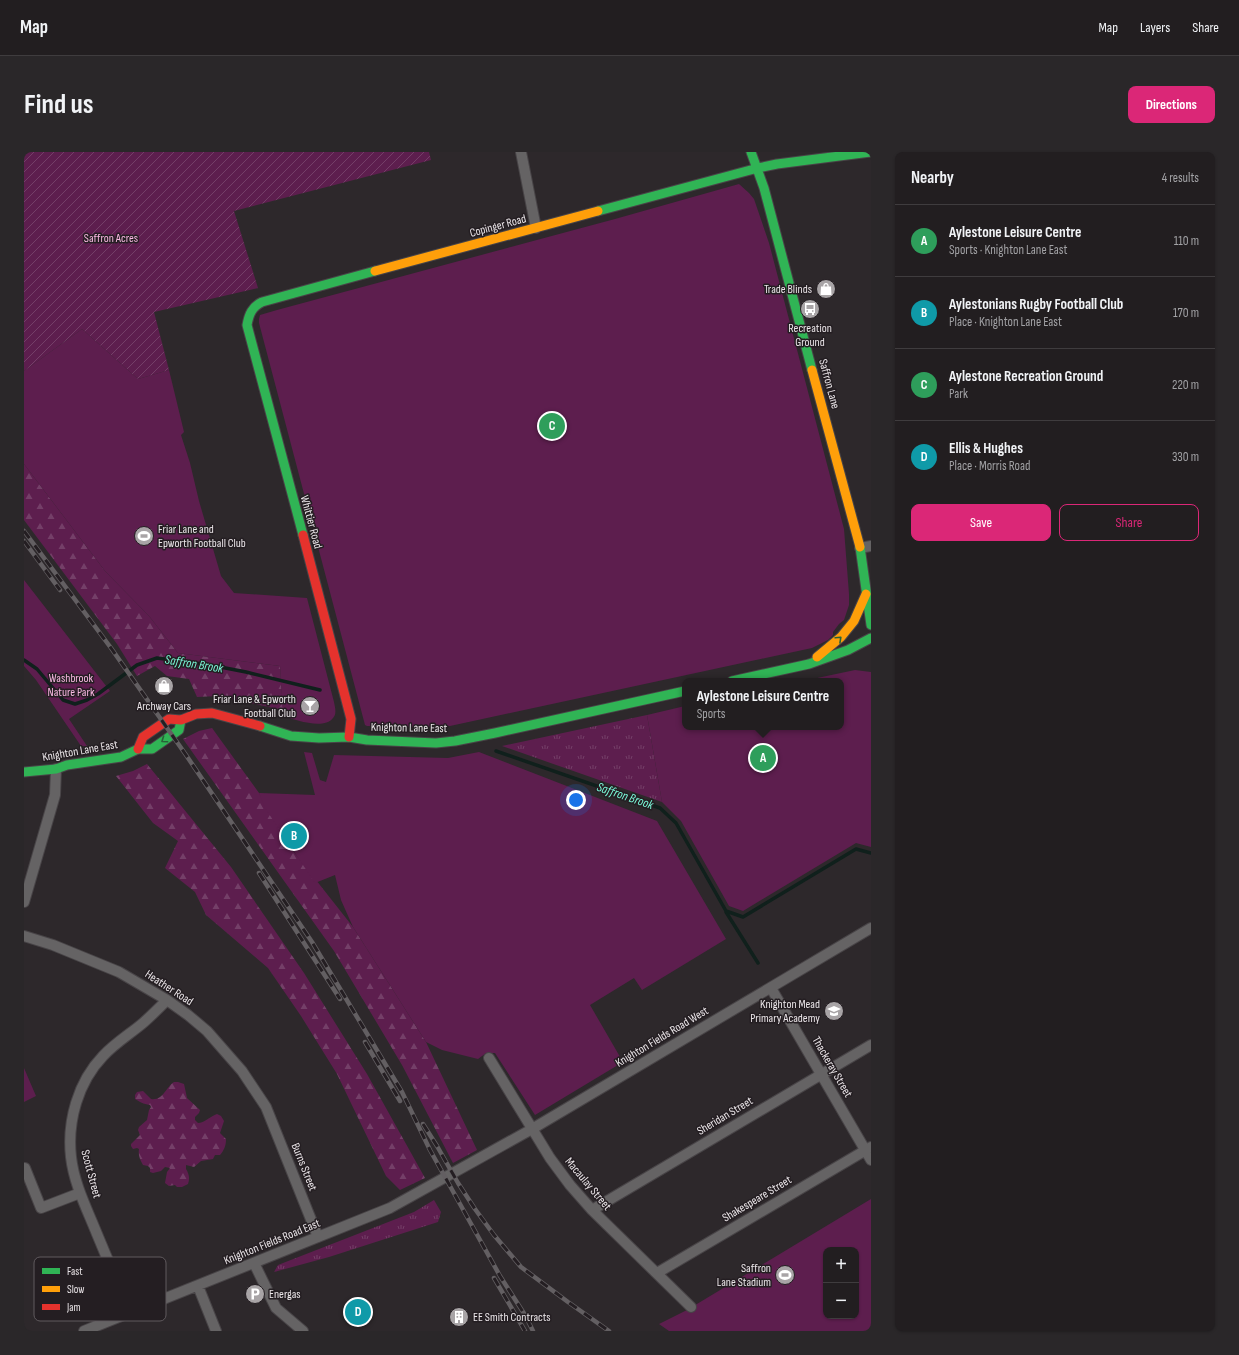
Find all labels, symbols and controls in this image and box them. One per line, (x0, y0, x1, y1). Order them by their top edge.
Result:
text: Map (20, 16, 48, 39)
text: Map (1098, 19, 1118, 36)
text: Layers (1140, 19, 1170, 36)
text: Share (1192, 19, 1219, 36)
button: Directions (1128, 86, 1215, 123)
text: Find us (24, 88, 93, 121)
text: Nearby (911, 168, 954, 188)
text: 4 results (1162, 170, 1199, 186)
street label: Copinger Road (468, 211, 528, 241)
text: Aylestone Leisure Centre (949, 223, 1081, 242)
park label: Saffron Acres (84, 231, 138, 246)
text: A (921, 233, 927, 249)
text: 110 m (1174, 233, 1199, 249)
text: Sports · Knighton Lane East (949, 242, 1067, 258)
shop icon: Trade Blinds (815, 278, 837, 300)
place label: Trade Blinds (764, 282, 812, 297)
text: Aylestonians Rugby Football Club (949, 295, 1123, 314)
bus stop icon: Recreation Ground (799, 298, 821, 320)
text: B (921, 305, 927, 321)
text: 170 m (1173, 305, 1199, 321)
text: Place · Knighton Lane East (949, 314, 1062, 330)
place label: Recreation Ground (788, 321, 832, 350)
street label: Saffron Lane (815, 357, 843, 411)
text: Aylestone Recreation Ground (949, 367, 1103, 386)
text: C (921, 377, 927, 393)
text: 220 m (1172, 377, 1199, 393)
text: Park (949, 386, 968, 402)
pin: C (539, 411, 565, 441)
text: Ellis & Hughes (949, 439, 1023, 458)
text: D (921, 449, 927, 465)
text: 330 m (1172, 449, 1199, 465)
text: Place · Morris Road (949, 458, 1030, 474)
street label: Whittier Road (297, 494, 325, 550)
button: Save (911, 504, 1051, 541)
button: Share (1059, 504, 1199, 541)
place label: Friar Lane and Epworth Football Club (158, 522, 246, 551)
sports icon: Friar Lane and Epworth Football Club (133, 525, 155, 547)
one-way arrow (834, 636, 842, 643)
water label: Saffron Brook (164, 651, 225, 677)
park label: Washbrook Nature Park (48, 671, 95, 700)
shop icon: Archway Cars (153, 675, 175, 697)
popup (682, 678, 844, 730)
text: Aylestone Leisure Centre (697, 687, 829, 706)
place label: Friar Lane & Epworth Football Club (213, 692, 296, 721)
bar icon: Friar Lane & Epworth Football Club (299, 695, 321, 717)
place label: Archway Cars (136, 699, 191, 714)
text: Sports (697, 706, 726, 722)
street label: Knighton Lane East (371, 720, 448, 736)
one-way arrow (161, 736, 168, 743)
street label: Knighton Lane East (41, 737, 119, 765)
pin: A (750, 743, 776, 773)
water label: Saffron Brook (595, 779, 656, 814)
your location (566, 790, 586, 810)
pin: B (281, 821, 307, 851)
street label: Heather Road (142, 967, 196, 1009)
place label: Knighton Mead Primary Academy (750, 997, 820, 1026)
school or university icon: Knighton Mead Primary Academy (823, 1000, 845, 1022)
street label: Knighton Fields Road West (613, 1003, 712, 1071)
street label: Thackeray Street (808, 1034, 856, 1101)
street label: Sheridan Street (694, 1093, 756, 1139)
street label: Burns Street (288, 1141, 321, 1194)
street label: Scott Street (77, 1148, 105, 1200)
street label: Macaulay Street (561, 1154, 615, 1214)
street label: Shakespeare Street (720, 1172, 795, 1226)
street label: Knighton Fields Road East (222, 1216, 323, 1268)
map controls (823, 1247, 859, 1319)
button: + (823, 1247, 859, 1283)
legend (34, 1257, 166, 1321)
place label: Saffron Lane Stadium (717, 1261, 771, 1290)
sports icon: Saffron Lane Stadium (774, 1264, 796, 1286)
text: Fast (67, 1265, 83, 1278)
text: Slow (67, 1283, 84, 1296)
parking icon: Energas (244, 1283, 266, 1305)
button: − (823, 1283, 859, 1319)
place label: Energas (269, 1287, 301, 1302)
pin: D (345, 1297, 371, 1327)
text: Jam (66, 1301, 81, 1314)
building icon: EE Smith Contracts (448, 1306, 470, 1328)
place label: EE Smith Contracts (473, 1310, 551, 1325)

